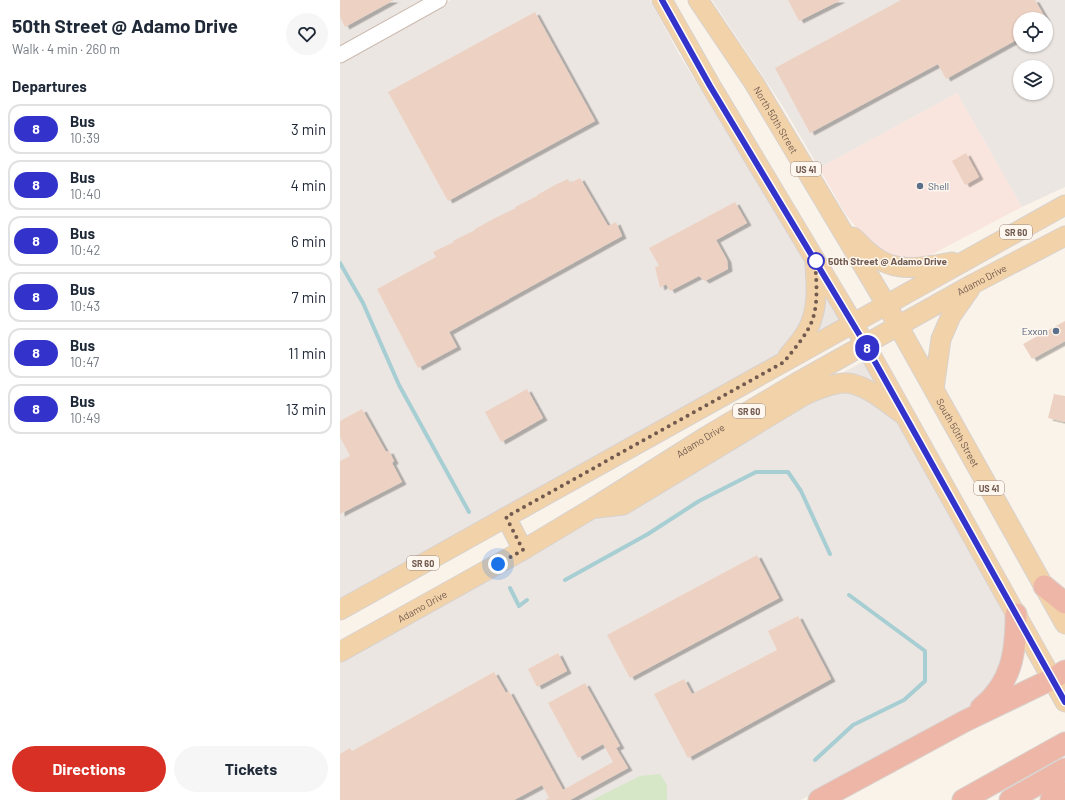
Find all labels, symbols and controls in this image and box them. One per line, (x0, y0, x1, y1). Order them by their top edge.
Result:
map controls (1013, 12, 1053, 100)
button: locate (1013, 12, 1053, 52)
button: heart (286, 13, 328, 55)
text: 50th Street @ Adamo Drive (12, 14, 238, 37)
text: Walk · 4 min · 260 m (12, 41, 120, 57)
button: layers (1013, 60, 1053, 100)
text: Departures (12, 77, 87, 95)
street label: North 50th Street (751, 84, 801, 156)
text: Bus (70, 112, 95, 130)
text: 8 (32, 120, 40, 137)
text: 3 min (291, 120, 326, 138)
text: 10:39 (70, 130, 100, 146)
road number: US 41 (791, 162, 821, 176)
text: Bus (70, 168, 95, 186)
text: 8 (32, 176, 40, 193)
text: 4 min (290, 176, 326, 194)
place label: Shell (928, 180, 949, 192)
marker: Shell (915, 181, 925, 191)
text: 10:40 (70, 186, 101, 202)
text: Bus (70, 224, 95, 242)
road number: SR 60 (1000, 225, 1032, 239)
text: 8 (32, 232, 40, 249)
text: 6 min (291, 232, 326, 250)
text: 10:42 (70, 242, 100, 258)
marker: 50th Street @ Adamo Drive (807, 252, 825, 270)
place label: 50th Street @ Adamo Drive (828, 255, 947, 267)
street label: Adamo Drive (955, 262, 1008, 298)
text: Bus (70, 280, 95, 298)
text: 8 (32, 288, 40, 305)
text: 7 min (292, 288, 326, 306)
text: 10:43 (70, 298, 100, 314)
place label: Exxon (1022, 325, 1048, 337)
marker: Exxon (1051, 326, 1061, 336)
line badge: 8 (854, 335, 880, 361)
text: Bus (70, 336, 95, 354)
text: 8 (863, 339, 871, 356)
text: 8 (32, 344, 40, 361)
text: 11 min (288, 344, 326, 362)
text: 10:47 (70, 354, 99, 370)
text: Bus (70, 392, 95, 410)
street label: South 50th Street (934, 396, 982, 469)
text: 8 (32, 400, 40, 417)
text: 13 min (286, 400, 326, 418)
road number: SR 60 (733, 404, 765, 418)
text: 10:49 (70, 410, 100, 426)
street label: Adamo Drive (674, 421, 727, 460)
road number: US 41 (974, 481, 1004, 495)
your location (488, 554, 508, 574)
road number: SR 60 (407, 556, 439, 570)
street label: Adamo Drive (395, 588, 449, 625)
button: Directions (12, 746, 166, 792)
button: Tickets (174, 746, 328, 792)

